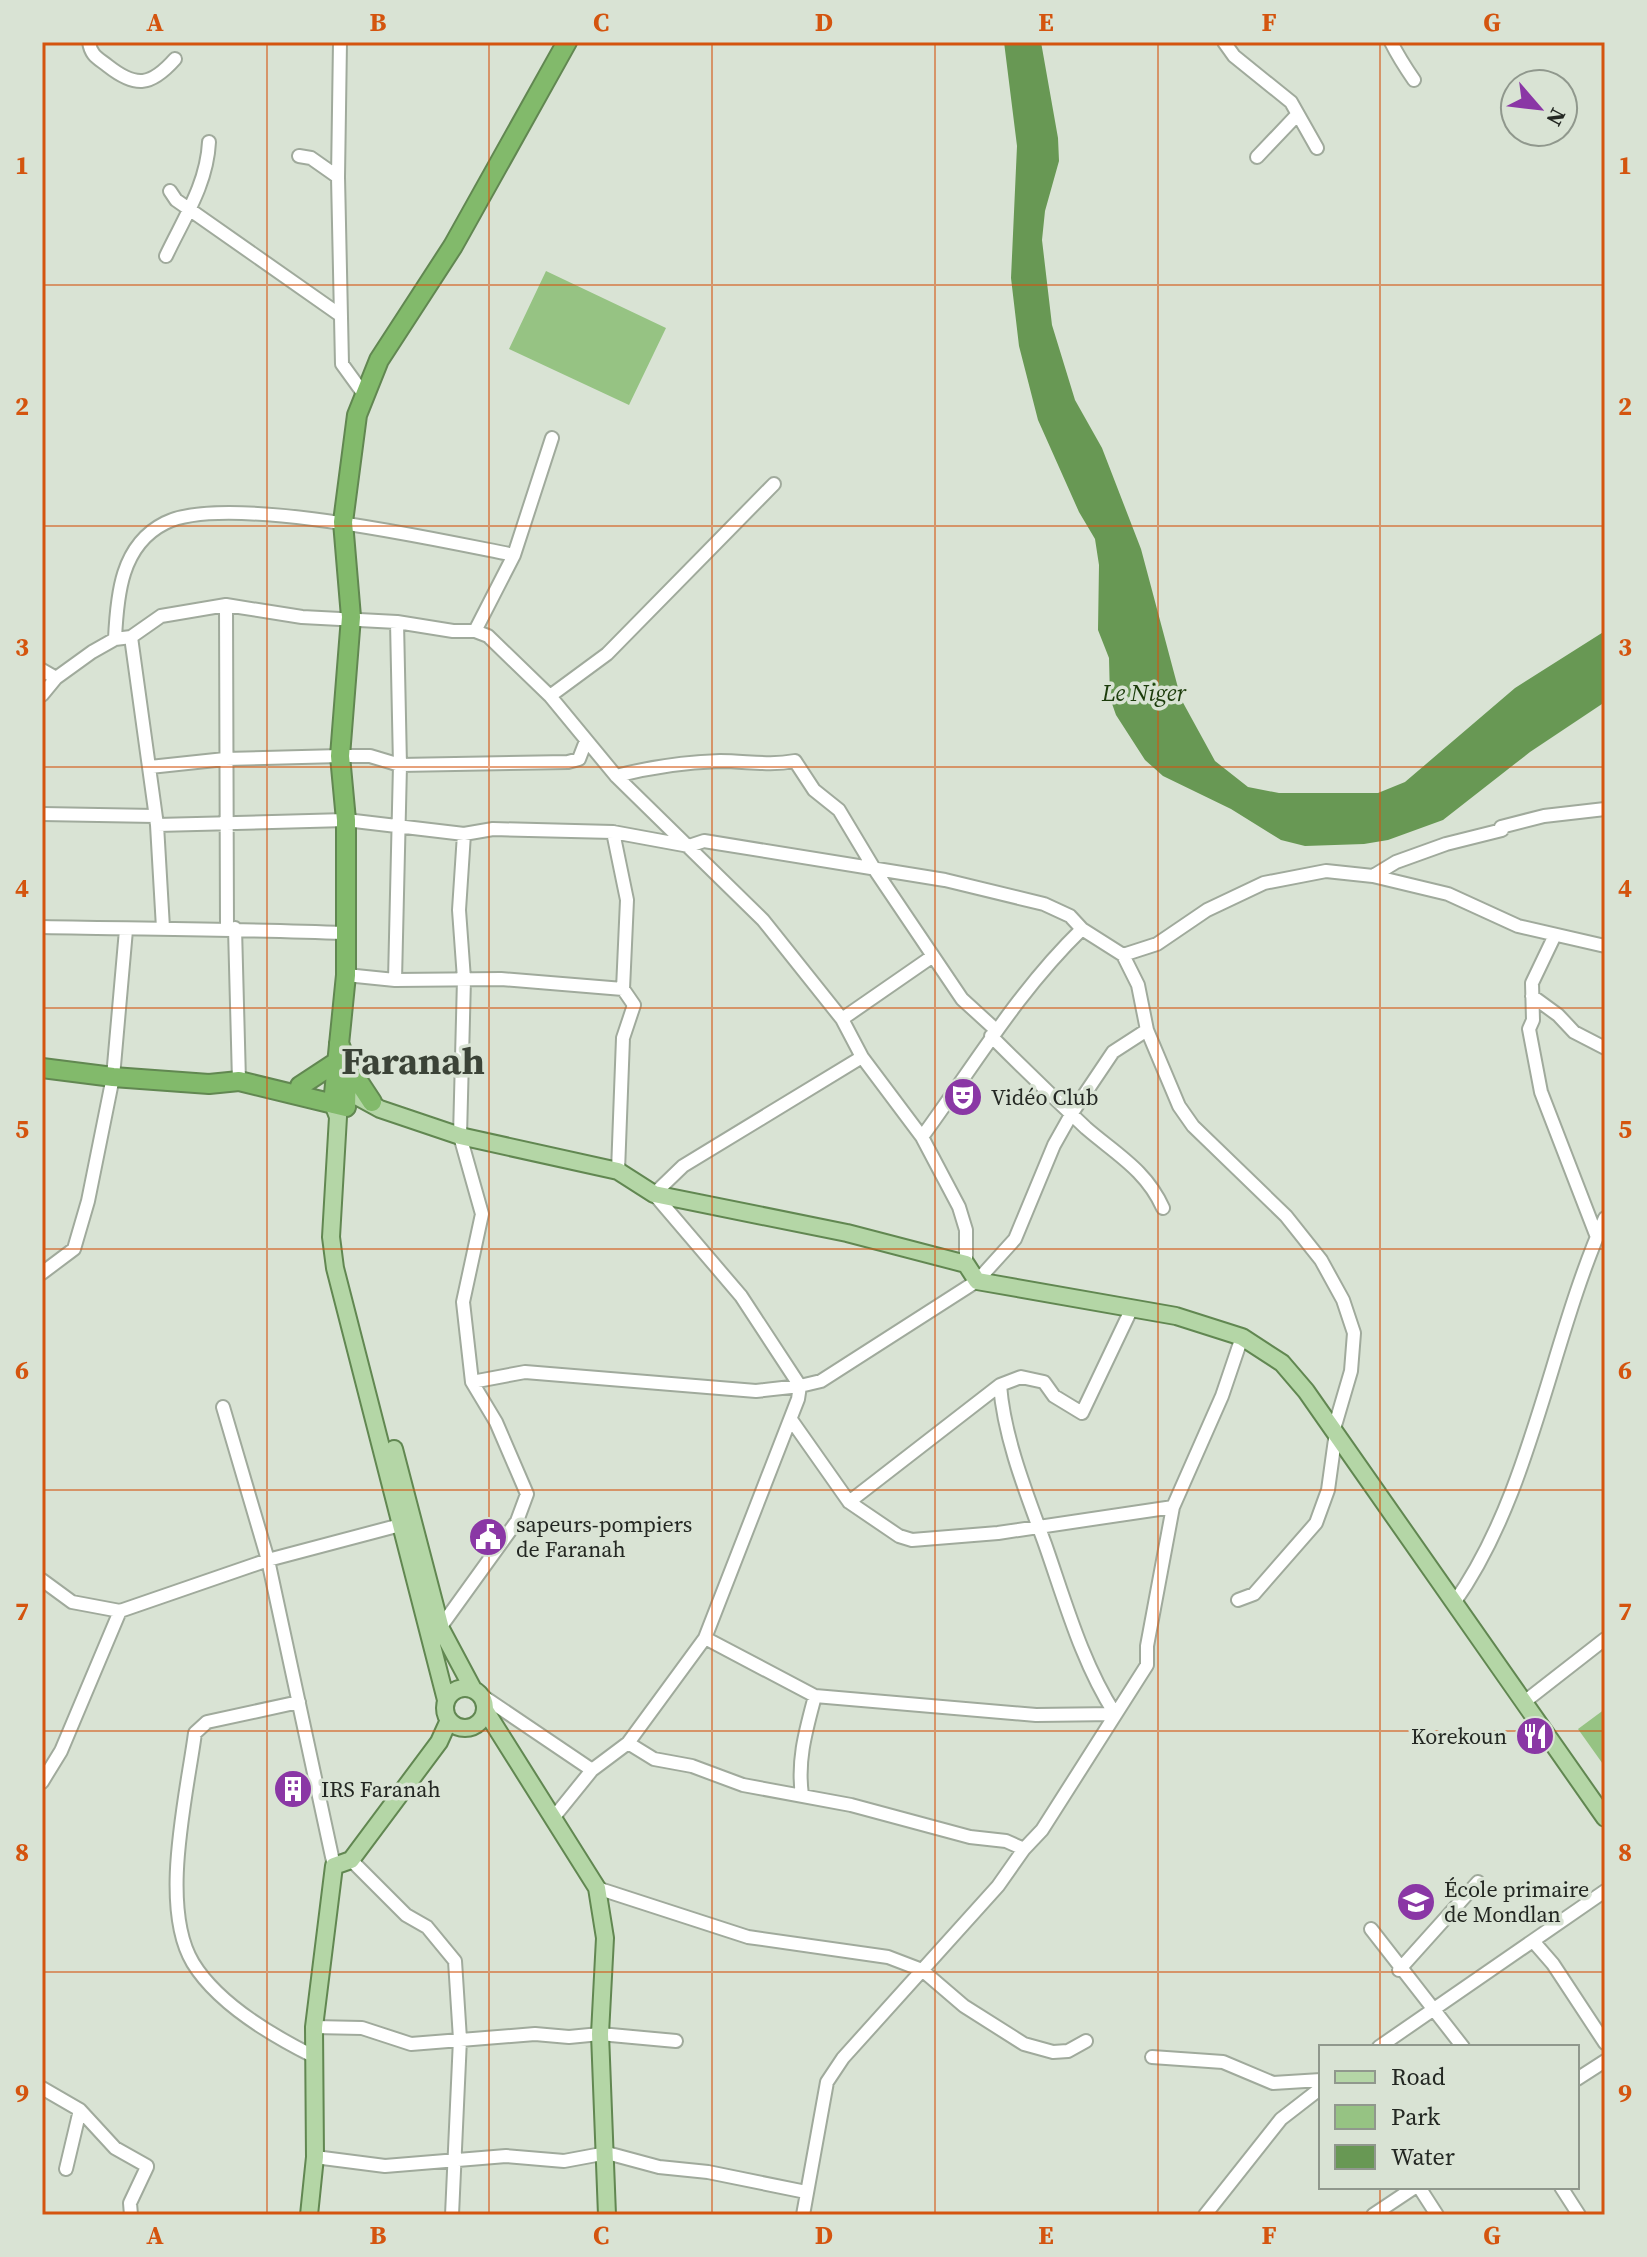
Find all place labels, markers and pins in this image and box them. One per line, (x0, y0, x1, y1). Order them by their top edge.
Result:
theatre icon: Vidéo Club (942, 1076, 984, 1118)
place label: Vidéo Club (991, 1082, 1098, 1112)
place label: sapeurs-pompiers de Faranah (516, 1509, 692, 1564)
public building icon: sapeurs-pompiers de Faranah (467, 1516, 509, 1558)
restaurant icon: Korekoun (1514, 1715, 1556, 1757)
place label: Korekoun (1411, 1721, 1507, 1751)
building icon: IRS Faranah (272, 1768, 314, 1810)
place label: IRS Faranah (321, 1774, 441, 1804)
place label: École primaire de Mondlan (1444, 1874, 1589, 1929)
school or university icon: École primaire de Mondlan (1395, 1881, 1437, 1923)

